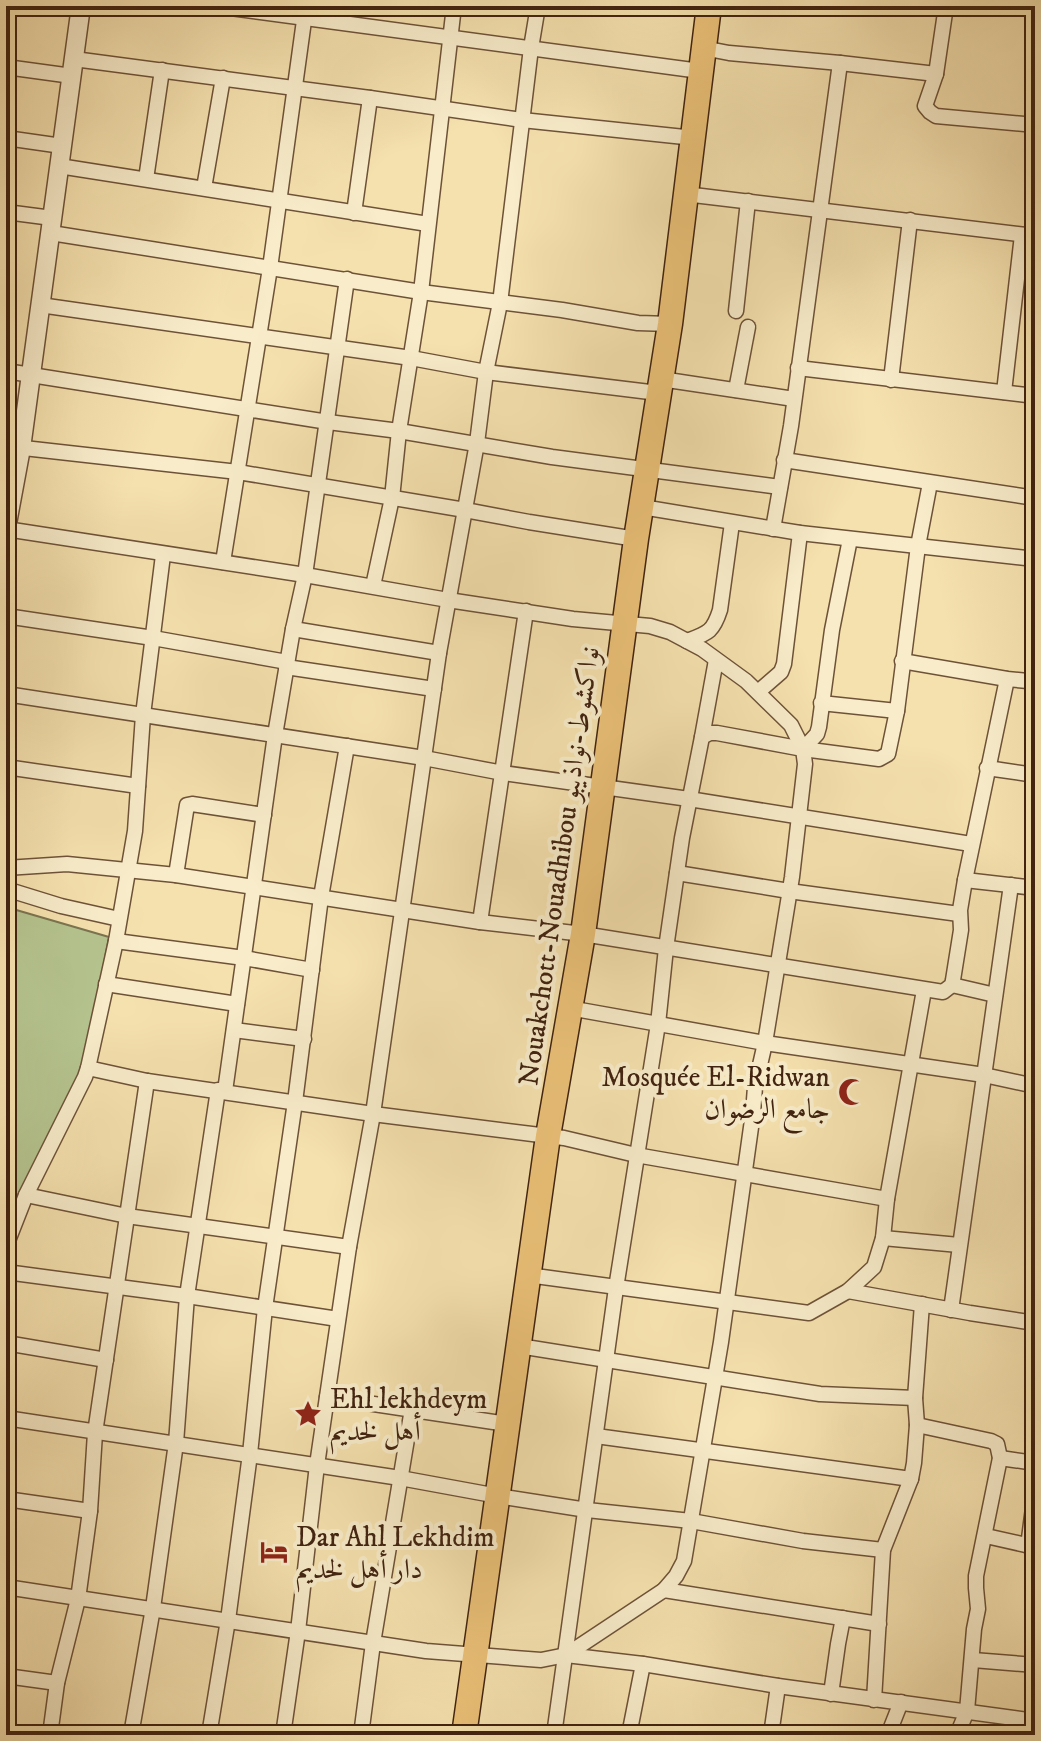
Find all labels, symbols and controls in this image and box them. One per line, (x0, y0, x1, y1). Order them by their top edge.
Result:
street label: Nouakchott-Nouadhibou نواكشوط-نواذيبو (511, 644, 608, 1088)
place label: Mosquée El-Ridwan جامع الرضوان (602, 1060, 830, 1134)
mosque icon: Mosquée El-Ridwan جامع الرضوان (837, 1077, 867, 1107)
place label: Ehl lekhdeym أهل لخديم (330, 1382, 487, 1455)
place icon: Ehl lekhdeym أهل لخديم (293, 1399, 323, 1429)
place label: Dar Ahl Lekhdim دار أهل لخديم (296, 1520, 495, 1593)
hotel icon: Dar Ahl Lekhdim دار أهل لخديم (259, 1537, 289, 1567)

